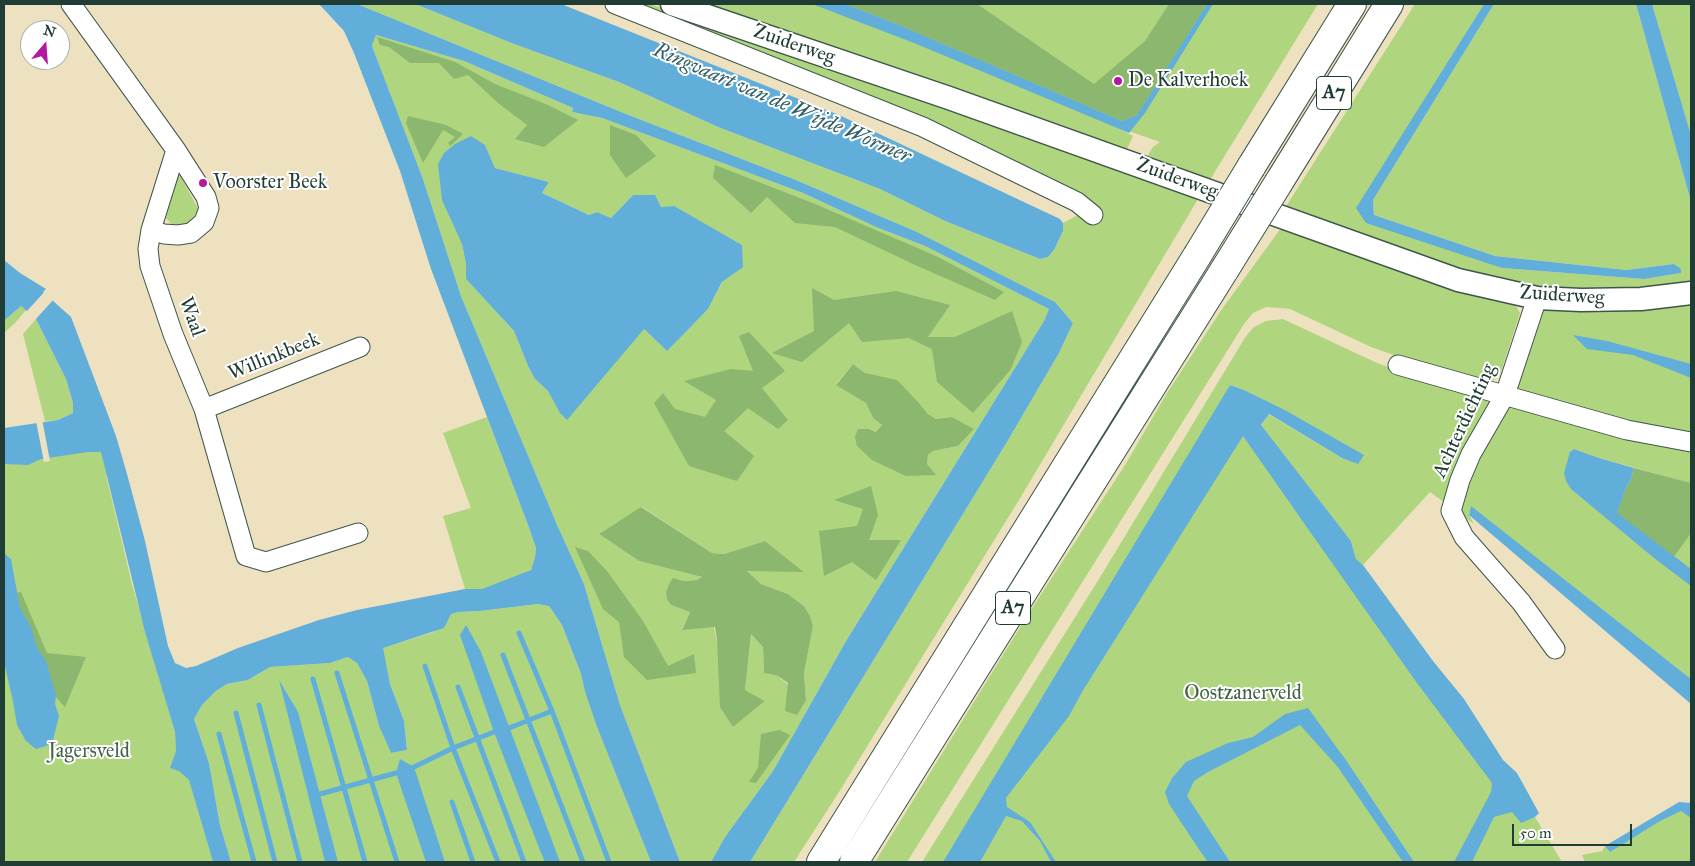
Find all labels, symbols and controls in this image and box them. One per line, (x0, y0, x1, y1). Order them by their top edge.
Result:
north arrow (20, 20, 70, 70)
street label: Zuiderweg (750, 20, 838, 70)
text: N (41, 21, 58, 41)
water label: Ringvaart van de Wijde Wormer (649, 38, 915, 170)
place label: De Kalverhoek (1128, 69, 1248, 93)
marker: De Kalverhoek (1112, 75, 1124, 87)
road number: A7 (1316, 76, 1352, 110)
street label: Zuiderweg (1133, 153, 1221, 205)
place label: Voorster Beek (213, 171, 327, 195)
marker: Voorster Beek (197, 177, 209, 189)
street label: Zuiderweg (1519, 281, 1605, 311)
street label: Waal (173, 294, 209, 340)
street label: Willinkbeek (225, 328, 323, 386)
street label: Achterdichting (1428, 360, 1502, 482)
road number: A7 (996, 592, 1030, 624)
park label: Oostzanerveld (1184, 682, 1302, 706)
park label: Jagersveld (48, 740, 130, 764)
scale bar (1515, 814, 1635, 846)
text: 50 m (1520, 824, 1552, 842)

